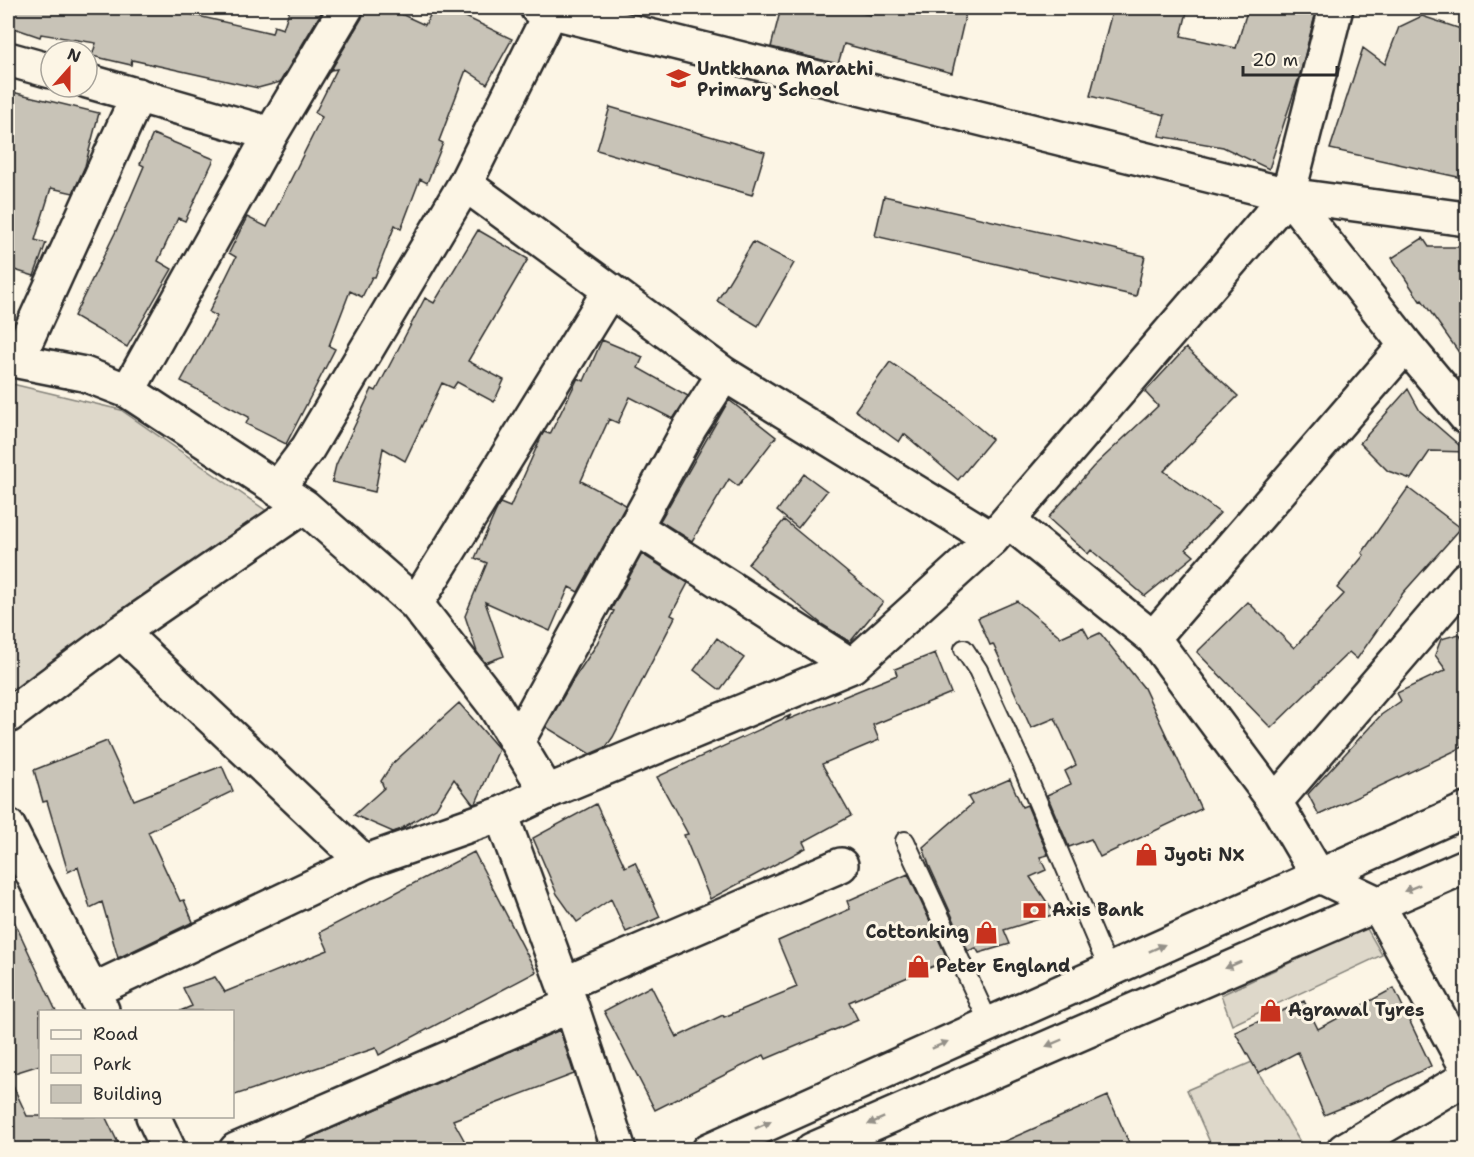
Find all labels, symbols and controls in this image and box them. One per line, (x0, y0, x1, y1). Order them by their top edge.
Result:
north arrow (39, 39, 99, 99)
scale bar (1243, 39, 1338, 77)
text: N (65, 43, 84, 68)
text: 20 m (1252, 48, 1298, 72)
place label: Untkhana Marathi Primary School (697, 57, 873, 102)
school or university icon: Untkhana Marathi Primary School (666, 66, 692, 92)
shop icon: Jyoti NX (1133, 842, 1159, 868)
place label: Jyoti NX (1164, 843, 1245, 867)
one-way arrow (1403, 883, 1421, 893)
bank icon: Axis Bank (1021, 897, 1047, 923)
place label: Axis Bank (1052, 898, 1144, 922)
shop icon: Cottonking (974, 919, 1000, 945)
place label: Cottonking (865, 920, 969, 944)
one-way arrow (1148, 944, 1165, 953)
shop icon: Peter England (905, 953, 931, 979)
place label: Peter England (936, 954, 1070, 978)
one-way arrow (1224, 960, 1242, 970)
shop icon: Agrawal Tyres (1257, 997, 1283, 1023)
place label: Agrawal Tyres (1288, 998, 1425, 1022)
legend (39, 1010, 234, 1118)
text: Road (93, 1022, 138, 1046)
one-way arrow (1046, 1038, 1063, 1047)
one-way arrow (932, 1041, 949, 1050)
text: Park (93, 1052, 132, 1076)
text: Building (93, 1082, 162, 1106)
one-way arrow (867, 1116, 884, 1125)
one-way arrow (754, 1121, 771, 1130)

